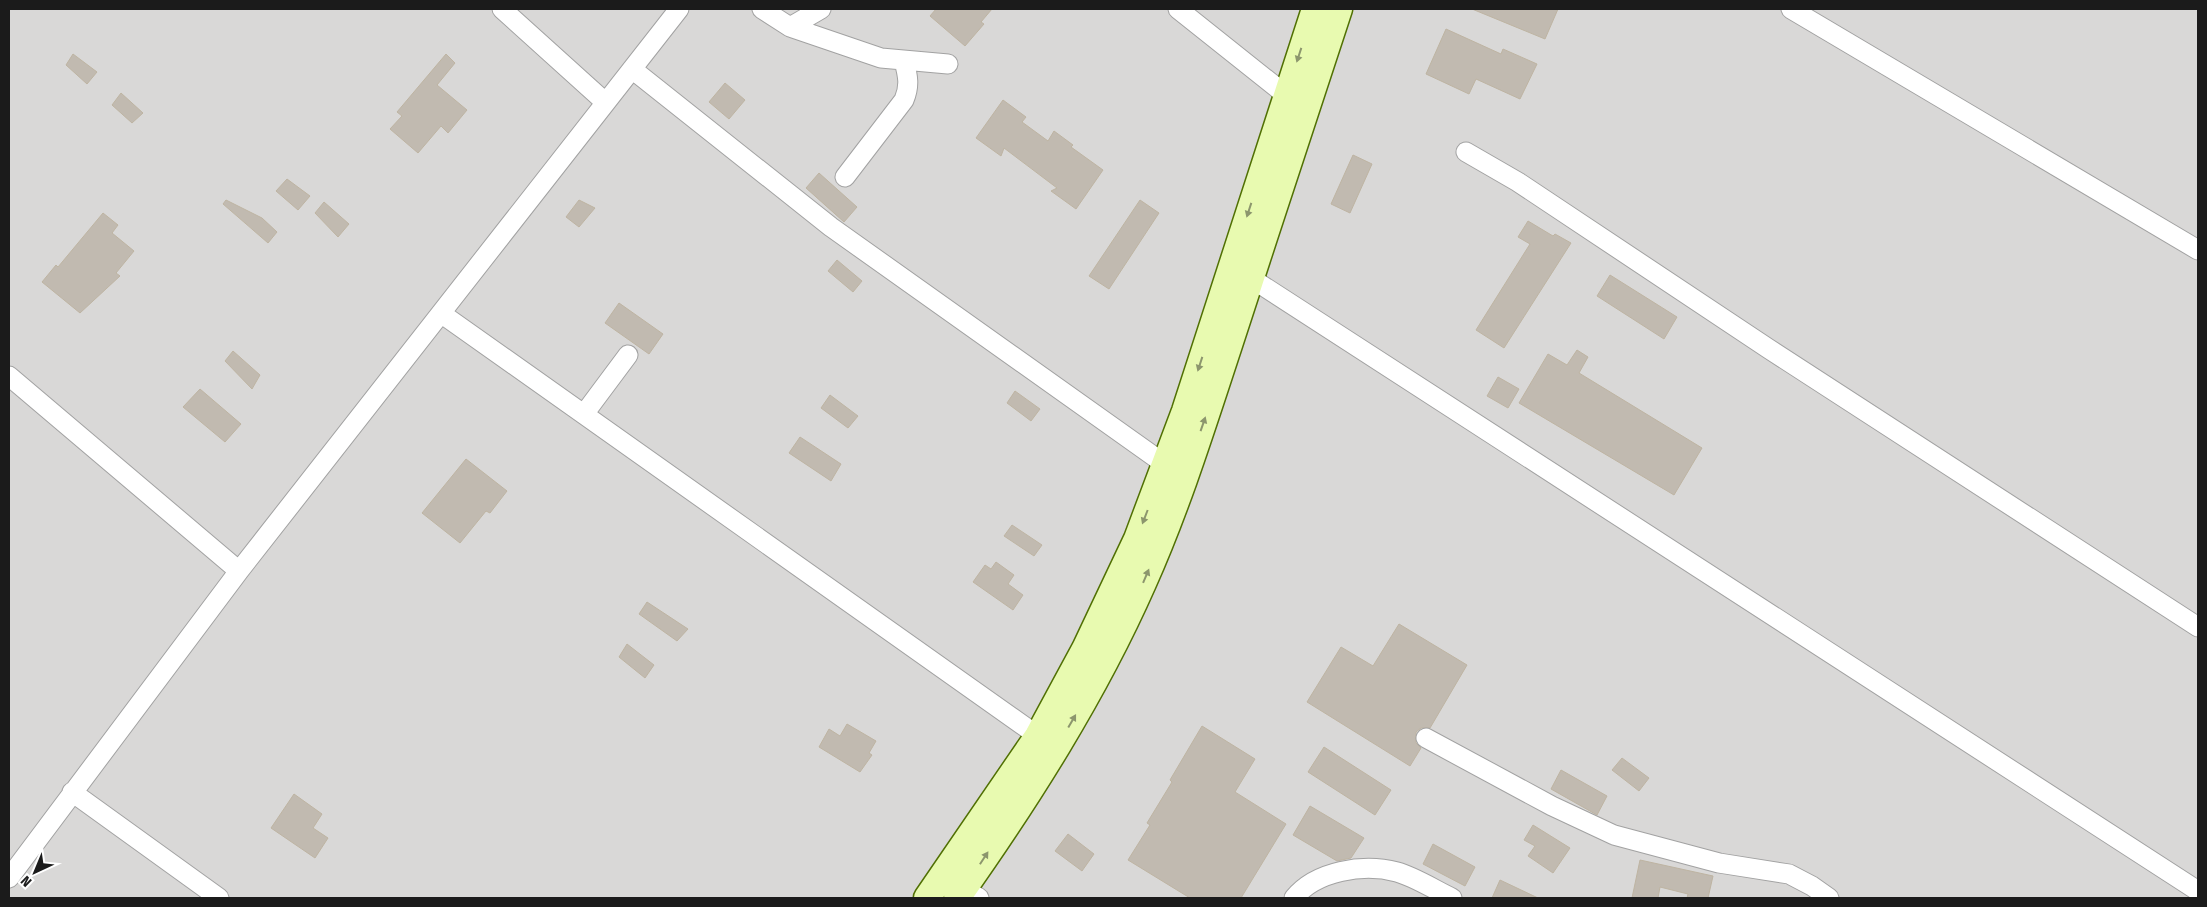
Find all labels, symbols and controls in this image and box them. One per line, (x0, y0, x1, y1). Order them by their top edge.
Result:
one-way arrow (1295, 48, 1303, 63)
one-way arrow (1245, 202, 1253, 217)
one-way arrow (1195, 357, 1203, 372)
one-way arrow (1200, 417, 1207, 432)
one-way arrow (1141, 510, 1148, 525)
one-way arrow (1142, 569, 1150, 583)
one-way arrow (1068, 714, 1076, 728)
north arrow (10, 847, 60, 897)
one-way arrow (979, 851, 989, 864)
text: N (17, 872, 35, 890)

